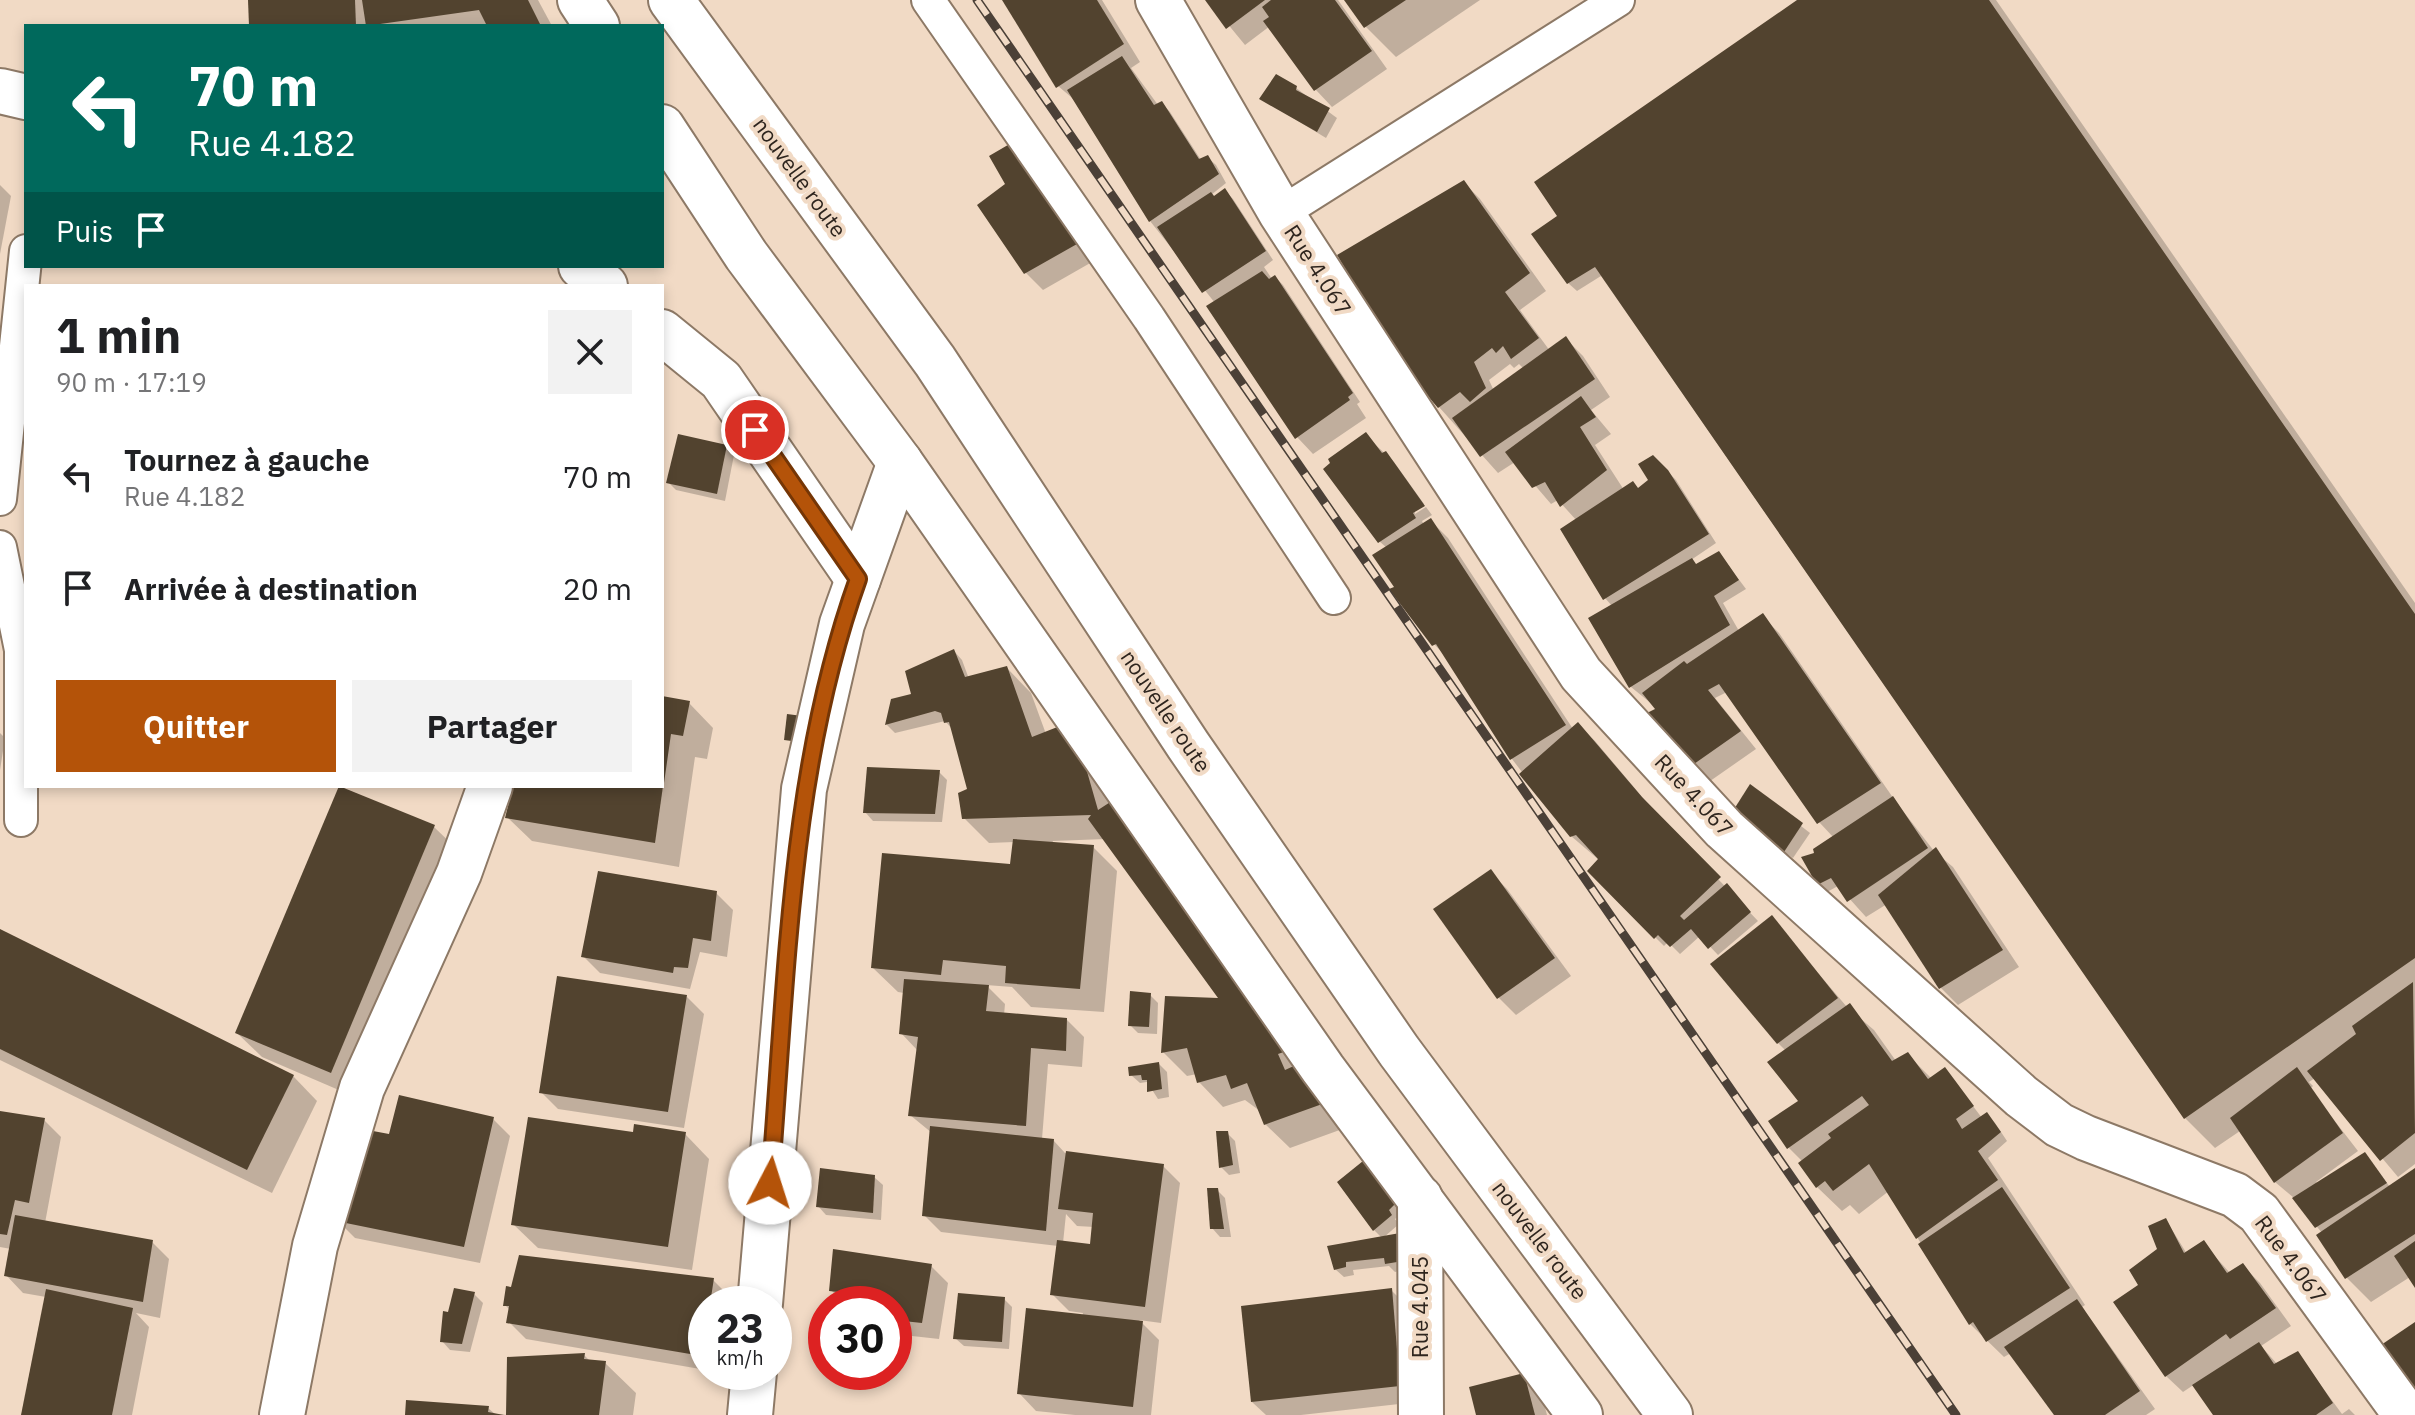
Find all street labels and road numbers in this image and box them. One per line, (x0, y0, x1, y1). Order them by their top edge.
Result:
street label: nouvelle route (747, 111, 854, 243)
street label: Rue 4.067 (1278, 219, 1359, 321)
street label: nouvelle route (1115, 644, 1218, 778)
street label: Rue 4.067 (1649, 747, 1740, 842)
street label: nouvelle route (1486, 1174, 1595, 1305)
street label: Rue 4.067 (2249, 1209, 2334, 1308)
street label: Rue 4.045 (1405, 1256, 1434, 1358)

